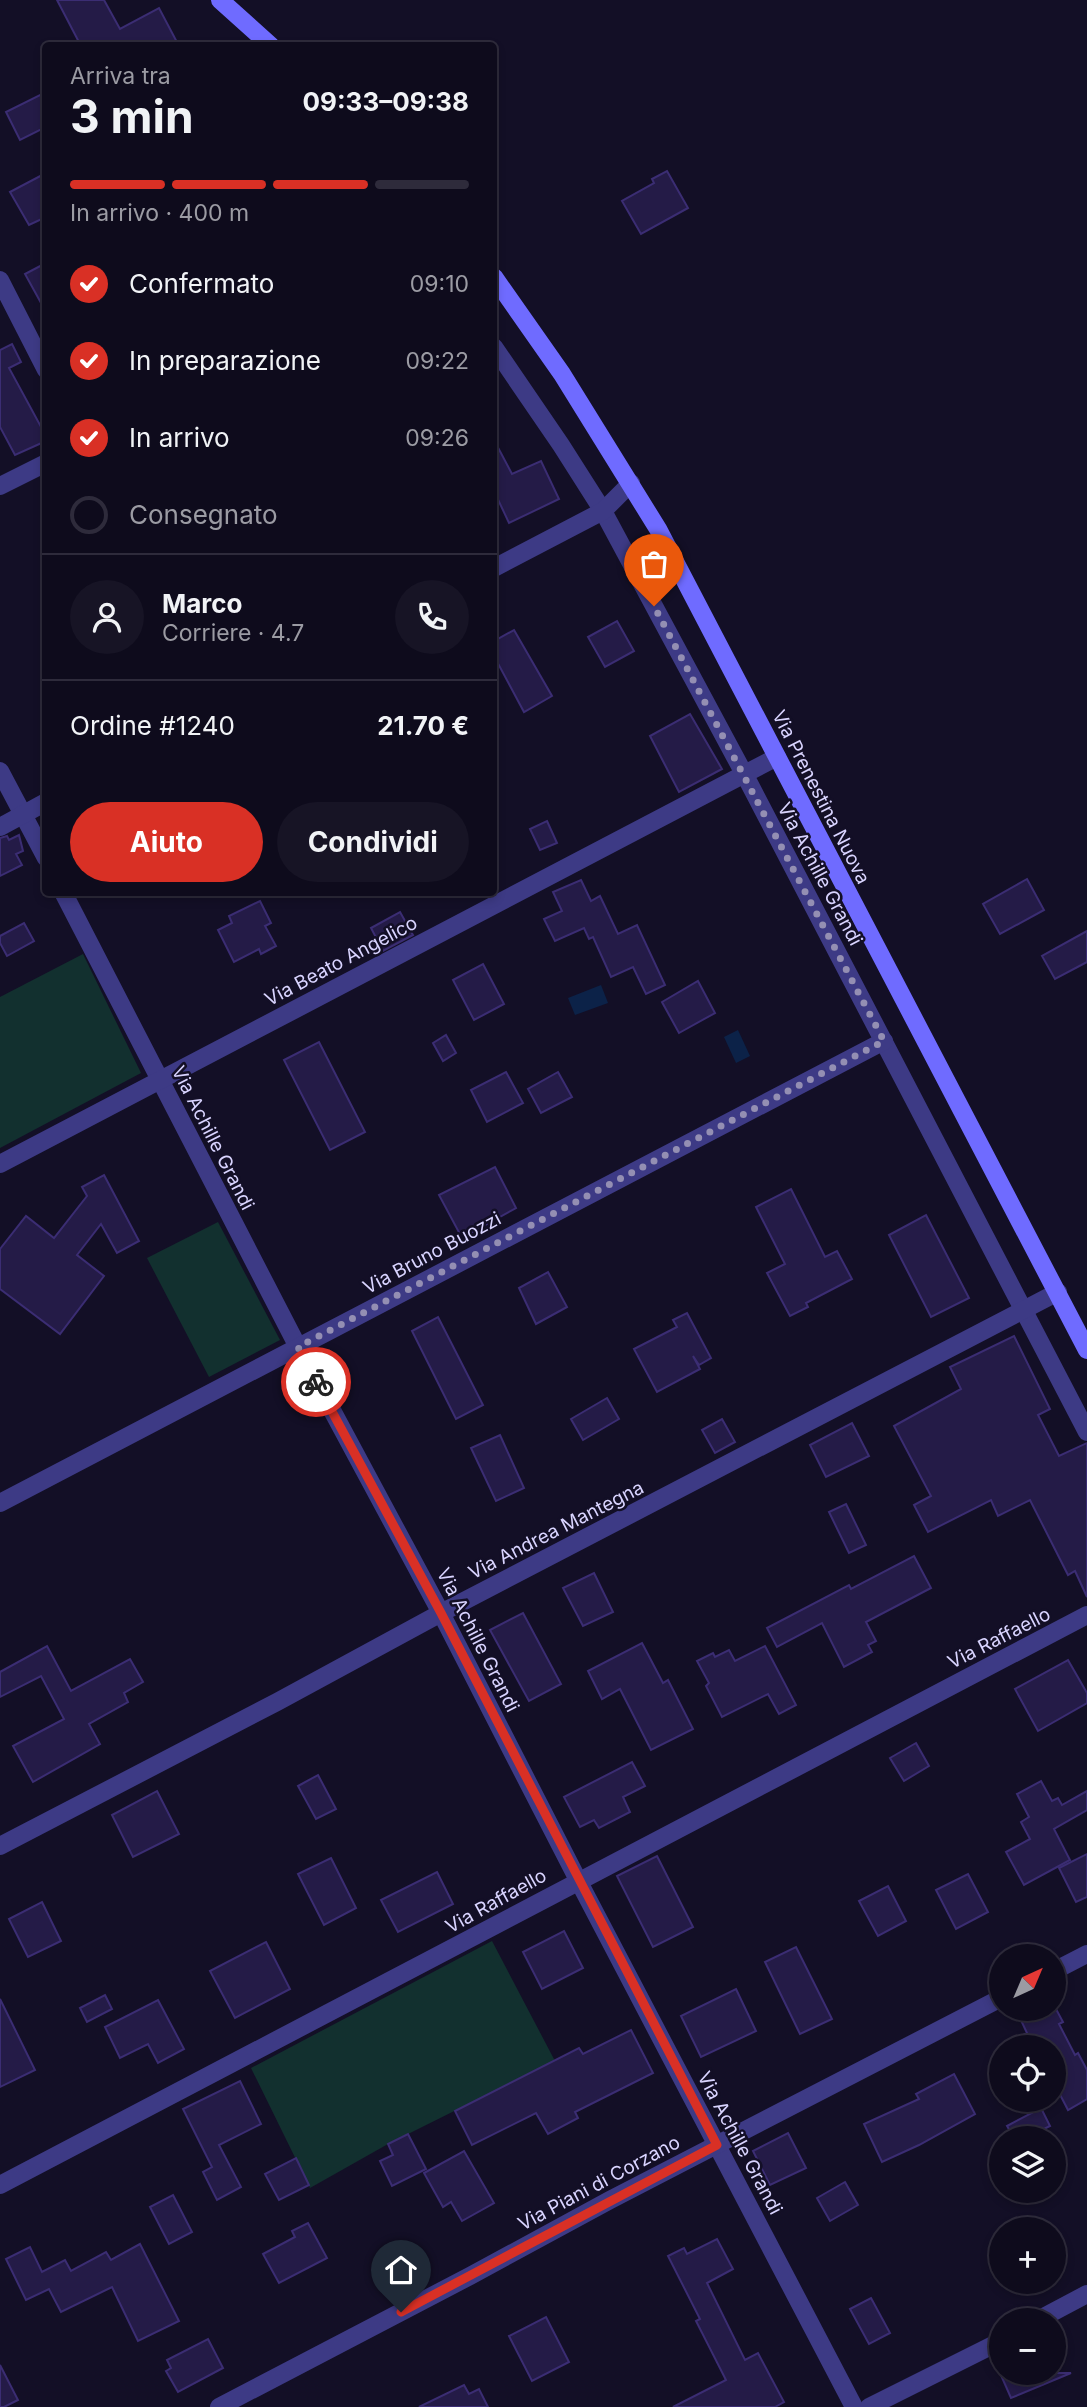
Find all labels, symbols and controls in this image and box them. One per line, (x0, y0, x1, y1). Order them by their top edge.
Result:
text: Arriva tra (70, 62, 171, 90)
text: 09:33–09:38 (303, 86, 469, 117)
text: 3 min (70, 88, 194, 144)
text: In arrivo · 400 m (70, 199, 249, 227)
icon: check (70, 265, 108, 303)
text: Confermato (129, 268, 274, 299)
text: 09:10 (410, 270, 469, 298)
icon: check (70, 342, 108, 380)
text: In preparazione (129, 345, 321, 376)
text: 09:22 (406, 347, 469, 375)
icon: check (70, 419, 108, 457)
text: In arrivo (129, 422, 230, 453)
text: 09:26 (405, 424, 469, 452)
text: Consegnato (129, 499, 278, 530)
pin (624, 534, 684, 606)
icon: bag (635, 545, 673, 583)
button: person (70, 580, 144, 654)
button: phone (395, 580, 469, 654)
text: Marco (162, 588, 243, 619)
text: Corriere · 4.7 (162, 619, 304, 647)
street label: Via Prenestina Nuova (767, 706, 875, 888)
text: Ordine #1240 (70, 710, 235, 741)
text: 21.70 € (377, 710, 469, 741)
street label: Via Achille Grandi (773, 799, 867, 949)
button: Aiuto (70, 802, 263, 882)
button: Condividi (277, 802, 469, 882)
street label: Via Beato Angelico (261, 911, 421, 1011)
street label: Via Achille Grandi (167, 1062, 259, 1214)
street label: Via Bruno Buozzi (359, 1207, 505, 1299)
courier (281, 1347, 351, 1417)
icon: bike (297, 1363, 335, 1401)
street label: Via Andrea Mantegna (465, 1476, 647, 1584)
street label: Via Achille Grandi (432, 1564, 524, 1716)
street label: Via Raffaello (944, 1602, 1054, 1674)
street label: Via Raffaello (441, 1864, 551, 1938)
north arrow (989, 1944, 1066, 2021)
map controls (989, 1944, 1066, 2385)
button: locate (989, 2035, 1066, 2112)
street label: Via Achille Grandi (693, 2068, 787, 2218)
button: layers (989, 2126, 1066, 2203)
street label: Via Piani di Corzano (514, 2131, 684, 2235)
button: + (989, 2217, 1066, 2294)
pin (371, 2240, 431, 2312)
icon: home (382, 2251, 420, 2289)
button: − (989, 2308, 1066, 2385)

